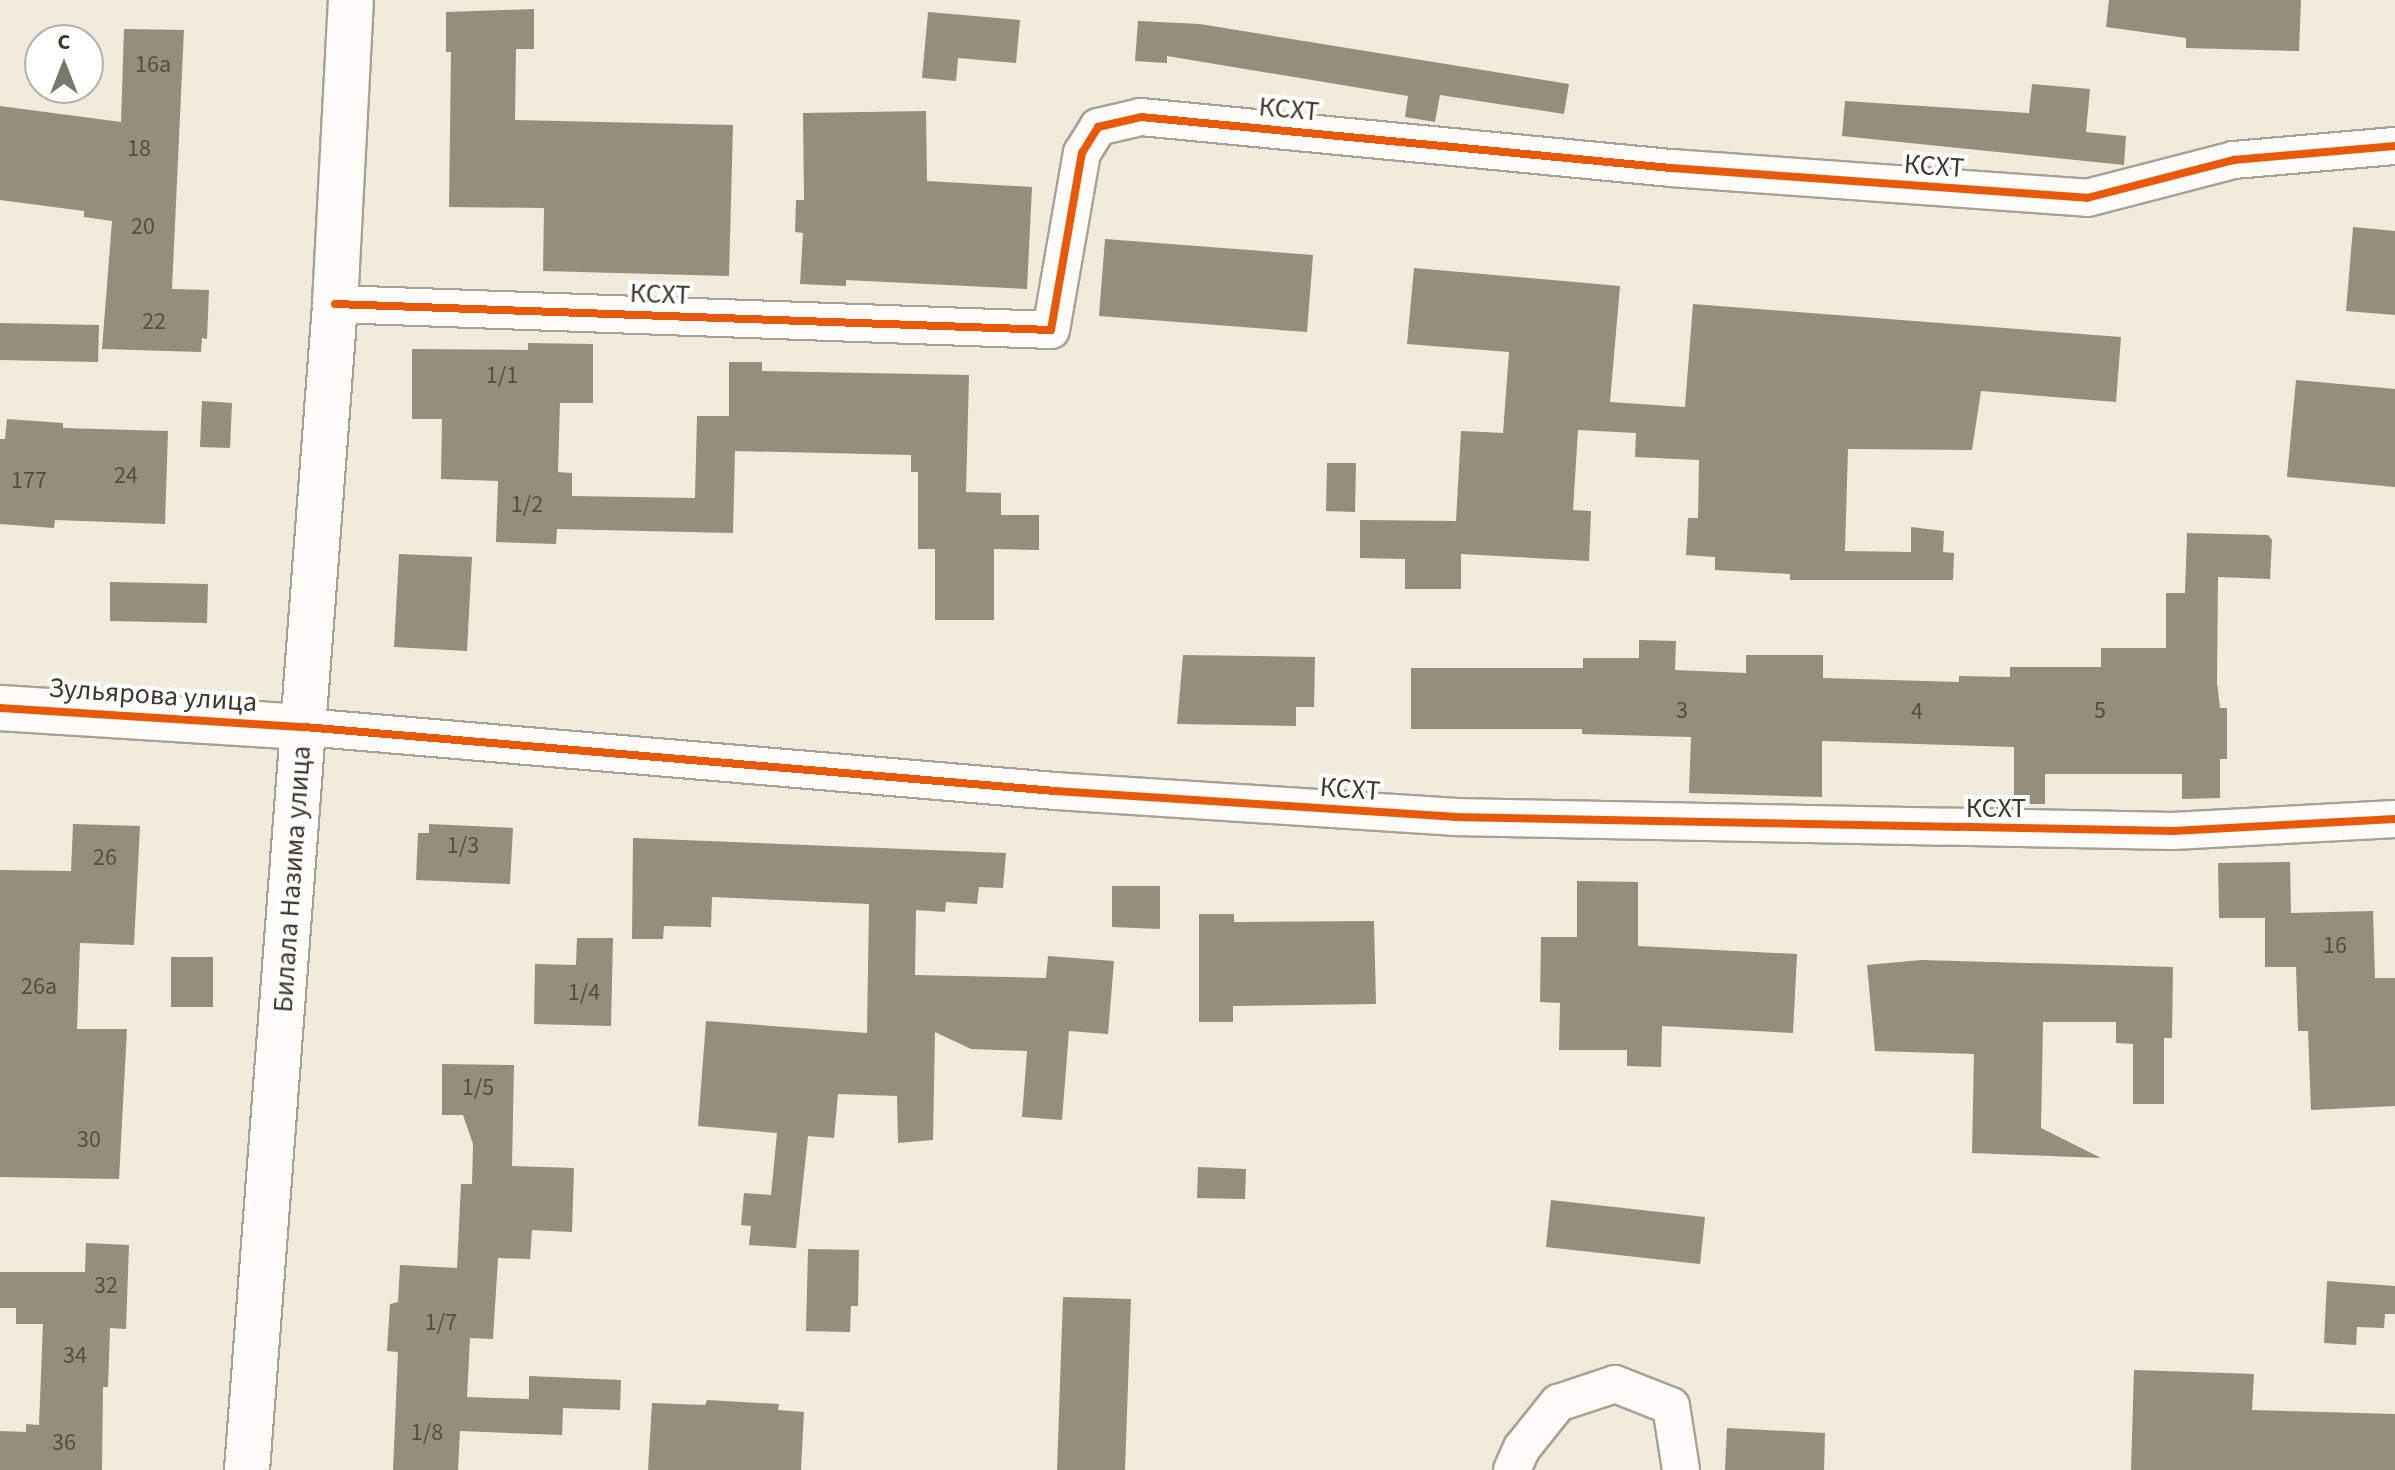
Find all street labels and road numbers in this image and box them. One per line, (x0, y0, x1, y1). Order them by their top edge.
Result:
street label: КСХТ (1257, 90, 1321, 128)
street label: КСХТ (1903, 147, 1965, 185)
street label: КСХТ (629, 276, 691, 312)
street label: Зульярова улица (48, 671, 258, 719)
street label: Билала Назима улица (266, 744, 318, 1014)
street label: КСХТ (1319, 770, 1381, 808)
street label: КСХТ (1966, 791, 2026, 825)

